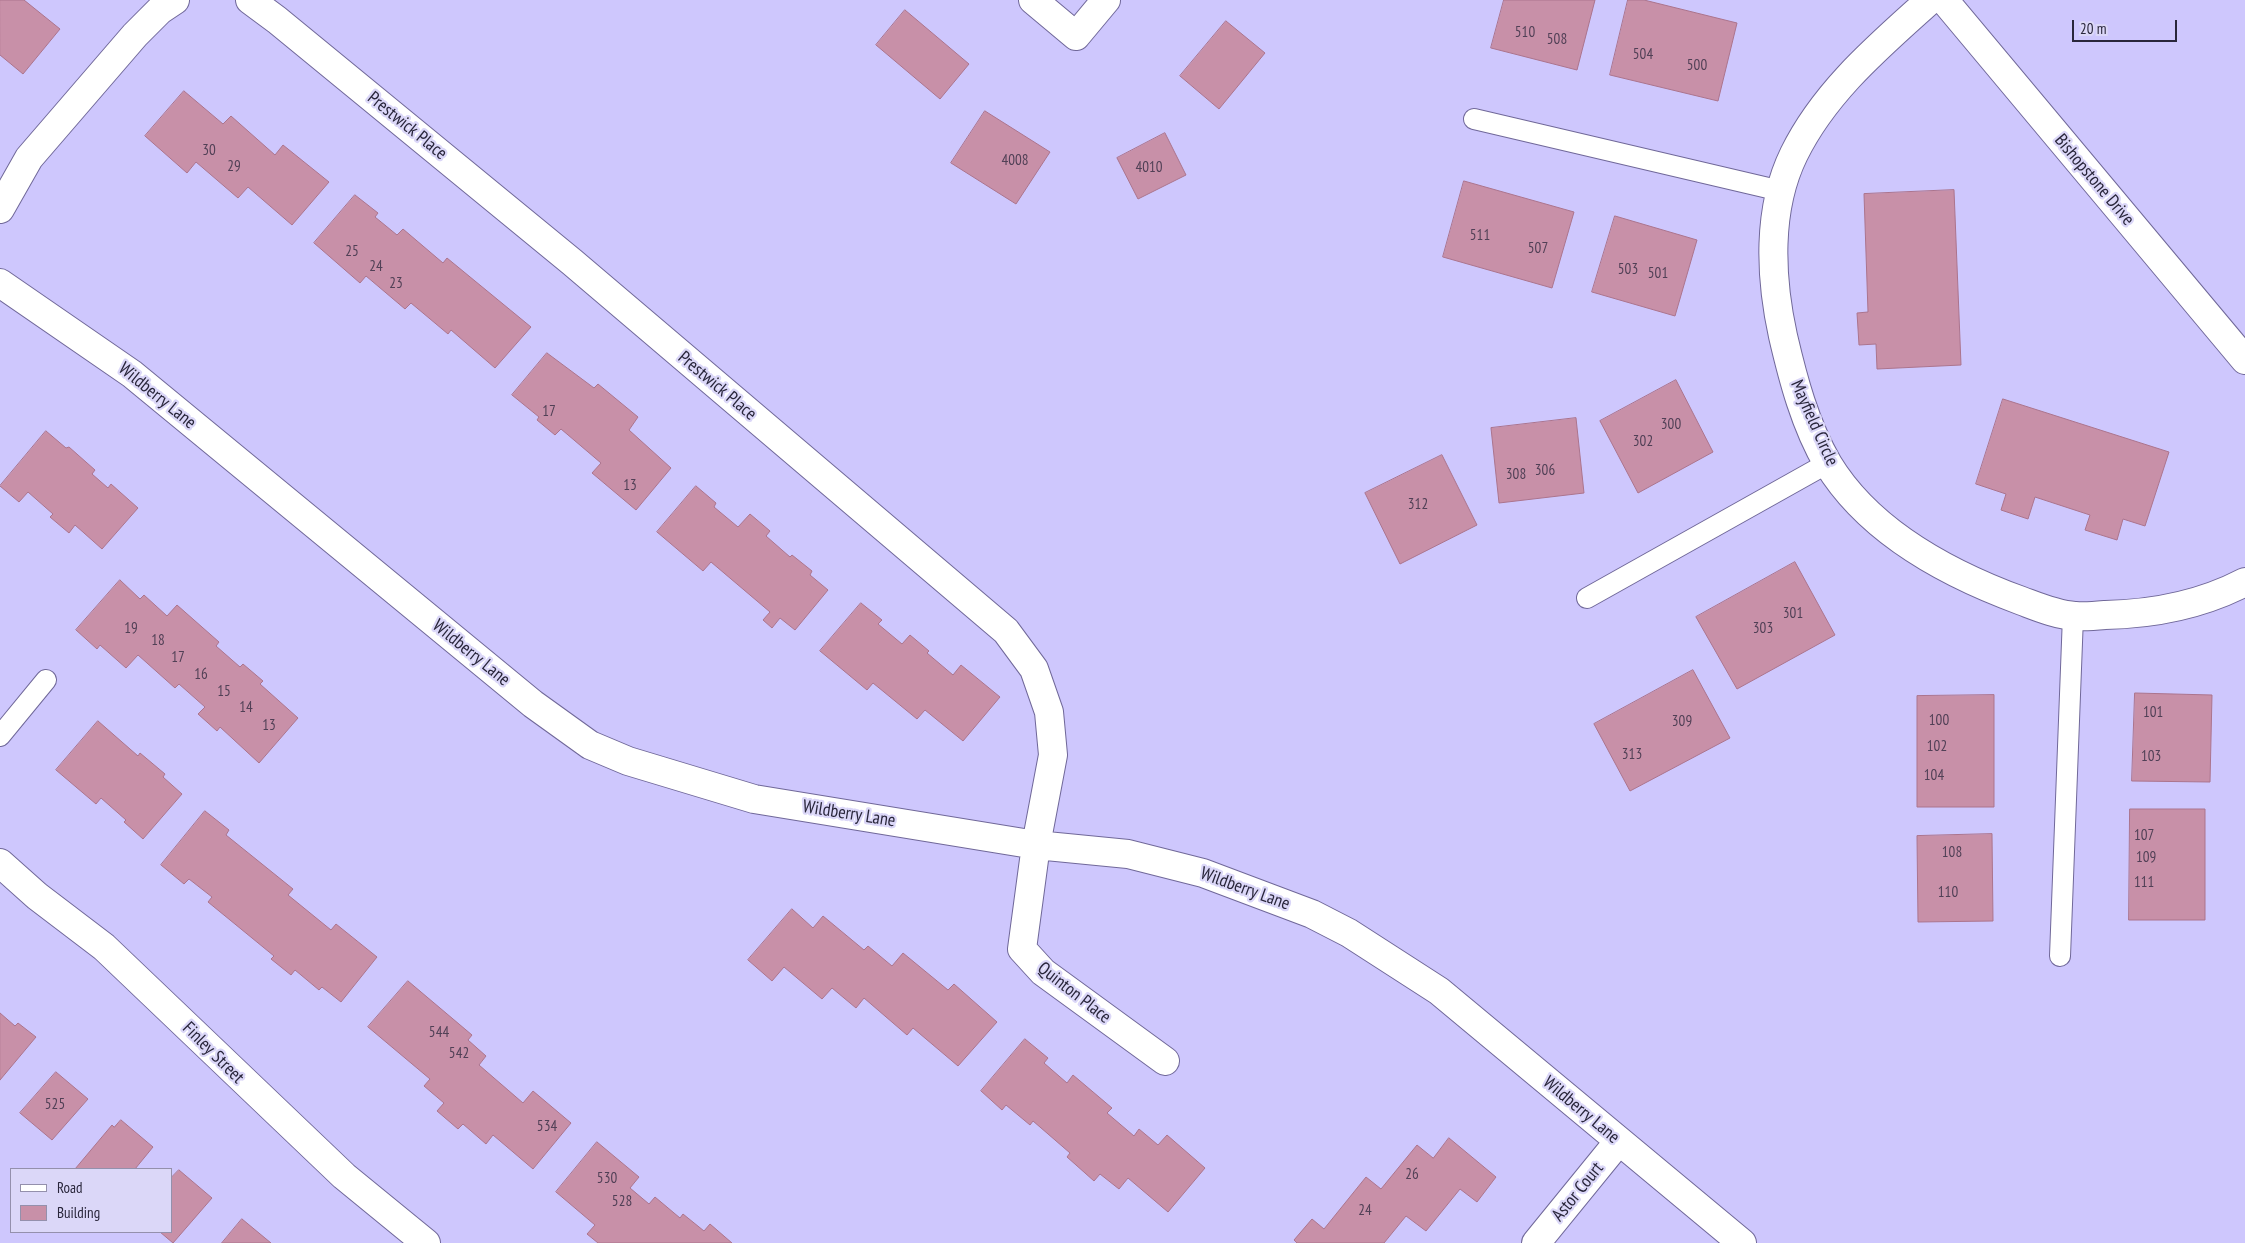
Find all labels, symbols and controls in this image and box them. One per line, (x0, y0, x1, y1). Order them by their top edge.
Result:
scale bar (2075, 10, 2180, 42)
text: 20 m (2080, 19, 2106, 38)
house number: 510 (1515, 24, 1535, 42)
house number: 508 (1547, 31, 1567, 49)
house number: 504 (1633, 46, 1653, 64)
house number: 500 (1687, 57, 1707, 75)
street label: Prestwick Place (363, 87, 451, 165)
street label: Bishopstone Drive (2050, 130, 2138, 230)
house number: 30 (202, 142, 216, 160)
house number: 4008 (1002, 152, 1028, 170)
house number: 29 (227, 158, 241, 176)
house number: 4010 (1136, 159, 1162, 177)
house number: 511 (1470, 227, 1490, 245)
house number: 507 (1528, 240, 1548, 258)
house number: 25 (345, 243, 359, 261)
house number: 24 (369, 258, 383, 276)
house number: 503 (1618, 261, 1638, 279)
house number: 501 (1648, 265, 1668, 283)
house number: 23 (389, 275, 403, 293)
street label: Prestwick Place (673, 347, 761, 425)
street label: Wildberry Lane (114, 358, 200, 434)
street label: Mayfield Circle (1785, 377, 1843, 469)
house number: 17 (542, 403, 556, 421)
house number: 300 (1661, 416, 1681, 434)
house number: 302 (1633, 433, 1653, 451)
house number: 306 (1535, 462, 1555, 480)
house number: 308 (1506, 466, 1526, 484)
house number: 13 (623, 477, 637, 495)
house number: 312 (1408, 496, 1428, 514)
house number: 301 (1783, 605, 1803, 623)
street label: Wildberry Lane (428, 615, 514, 691)
house number: 19 (124, 620, 138, 638)
house number: 303 (1753, 620, 1773, 638)
house number: 18 (151, 632, 165, 650)
house number: 17 (171, 649, 185, 667)
house number: 16 (194, 666, 208, 684)
house number: 15 (217, 683, 231, 701)
house number: 14 (239, 699, 253, 717)
house number: 101 (2143, 704, 2163, 722)
house number: 100 (1929, 712, 1949, 730)
house number: 309 (1672, 713, 1692, 731)
house number: 13 (262, 717, 276, 735)
house number: 102 (1927, 738, 1947, 756)
house number: 313 (1622, 746, 1642, 764)
house number: 103 (2141, 748, 2161, 766)
house number: 104 (1924, 767, 1944, 785)
street label: Wildberry Lane (801, 796, 897, 832)
house number: 107 (2134, 827, 2154, 845)
house number: 108 (1942, 844, 1962, 862)
house number: 109 (2136, 849, 2156, 867)
street label: Wildberry Lane (1197, 863, 1293, 915)
house number: 111 (2134, 874, 2154, 892)
house number: 110 (1938, 884, 1958, 902)
street label: Quinton Place (1033, 958, 1115, 1028)
street label: Finley Street (178, 1018, 248, 1088)
house number: 544 (429, 1024, 449, 1042)
house number: 542 (449, 1045, 469, 1063)
street label: Wildberry Lane (1538, 1072, 1624, 1148)
house number: 525 (45, 1096, 65, 1114)
house number: 534 (537, 1118, 557, 1136)
street label: Astor Court (1548, 1158, 1608, 1226)
house number: 26 (1405, 1166, 1419, 1184)
legend (10, 1168, 172, 1233)
house number: 530 (597, 1170, 617, 1188)
text: Road (57, 1178, 83, 1197)
house number: 528 (612, 1193, 632, 1211)
house number: 24 (1358, 1202, 1372, 1220)
text: Building (57, 1203, 100, 1222)

